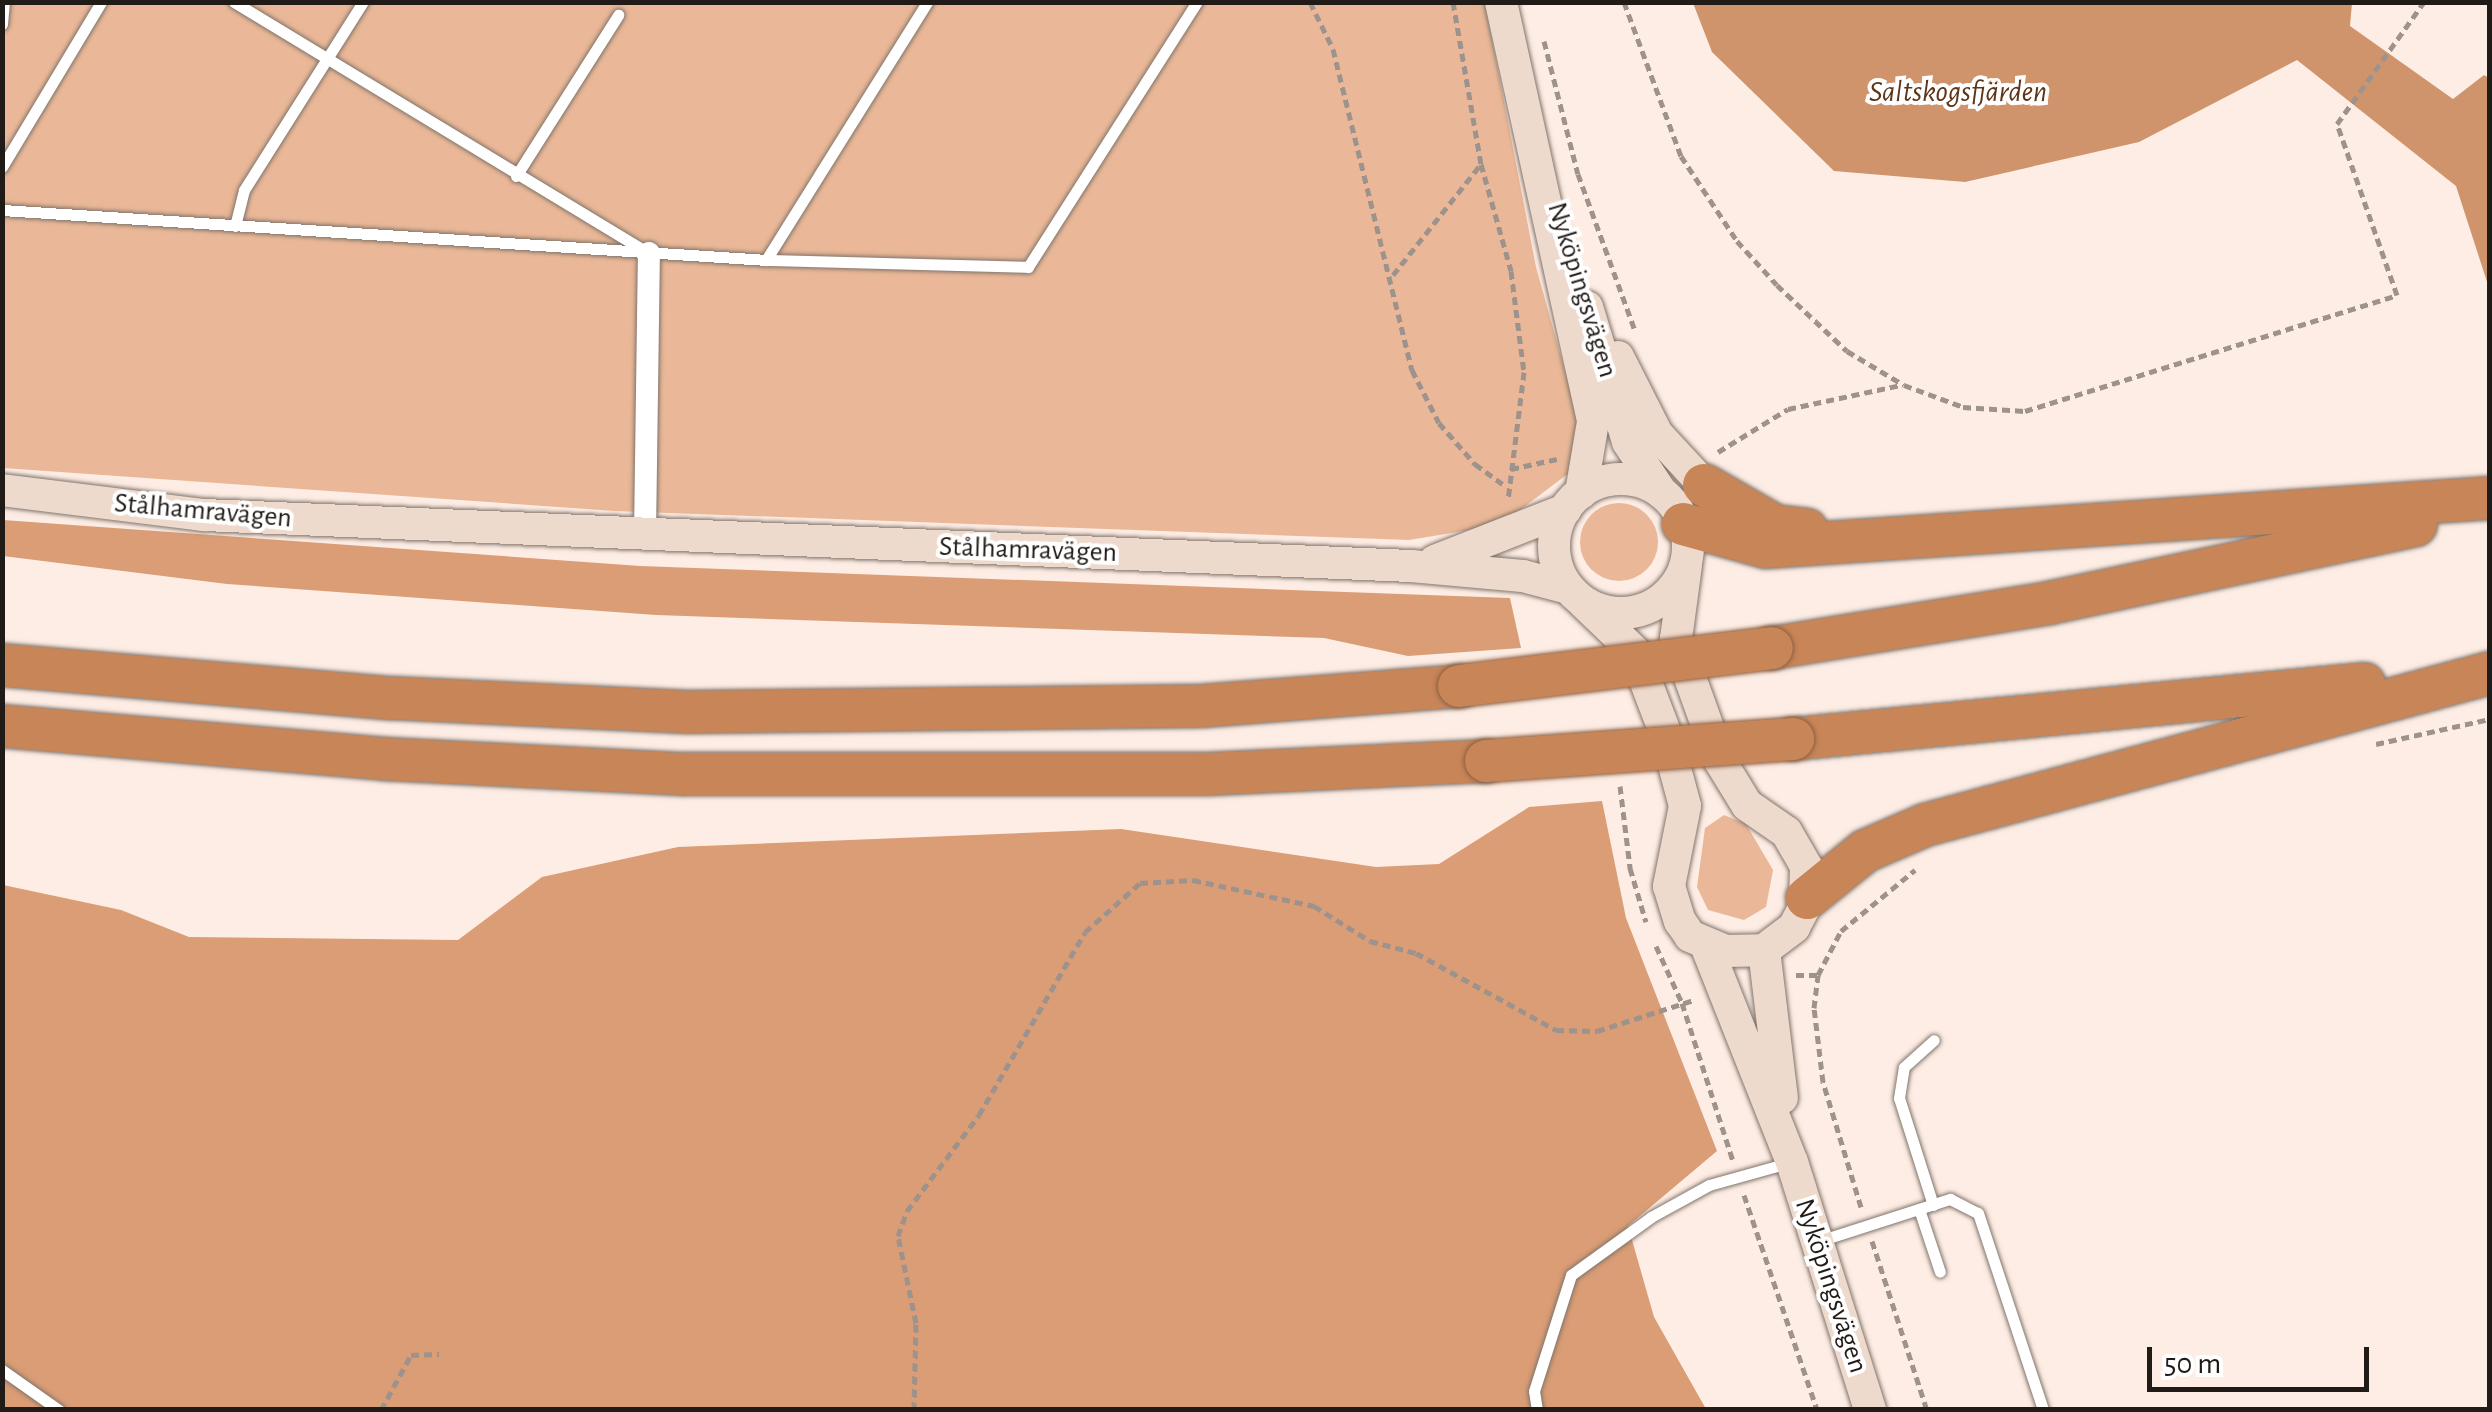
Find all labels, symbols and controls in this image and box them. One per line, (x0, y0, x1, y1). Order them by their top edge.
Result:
water label: Saltskogsfjärden (1869, 74, 2047, 110)
street label: Nyköpingsvägen (1539, 199, 1625, 381)
street label: Stålhamravägen (113, 487, 293, 535)
street label: Stålhamravägen (938, 530, 1118, 570)
street label: Nyköpingsvägen (1787, 1195, 1875, 1377)
scale bar (2152, 1327, 2374, 1389)
text: 50 m (2164, 1349, 2221, 1379)

